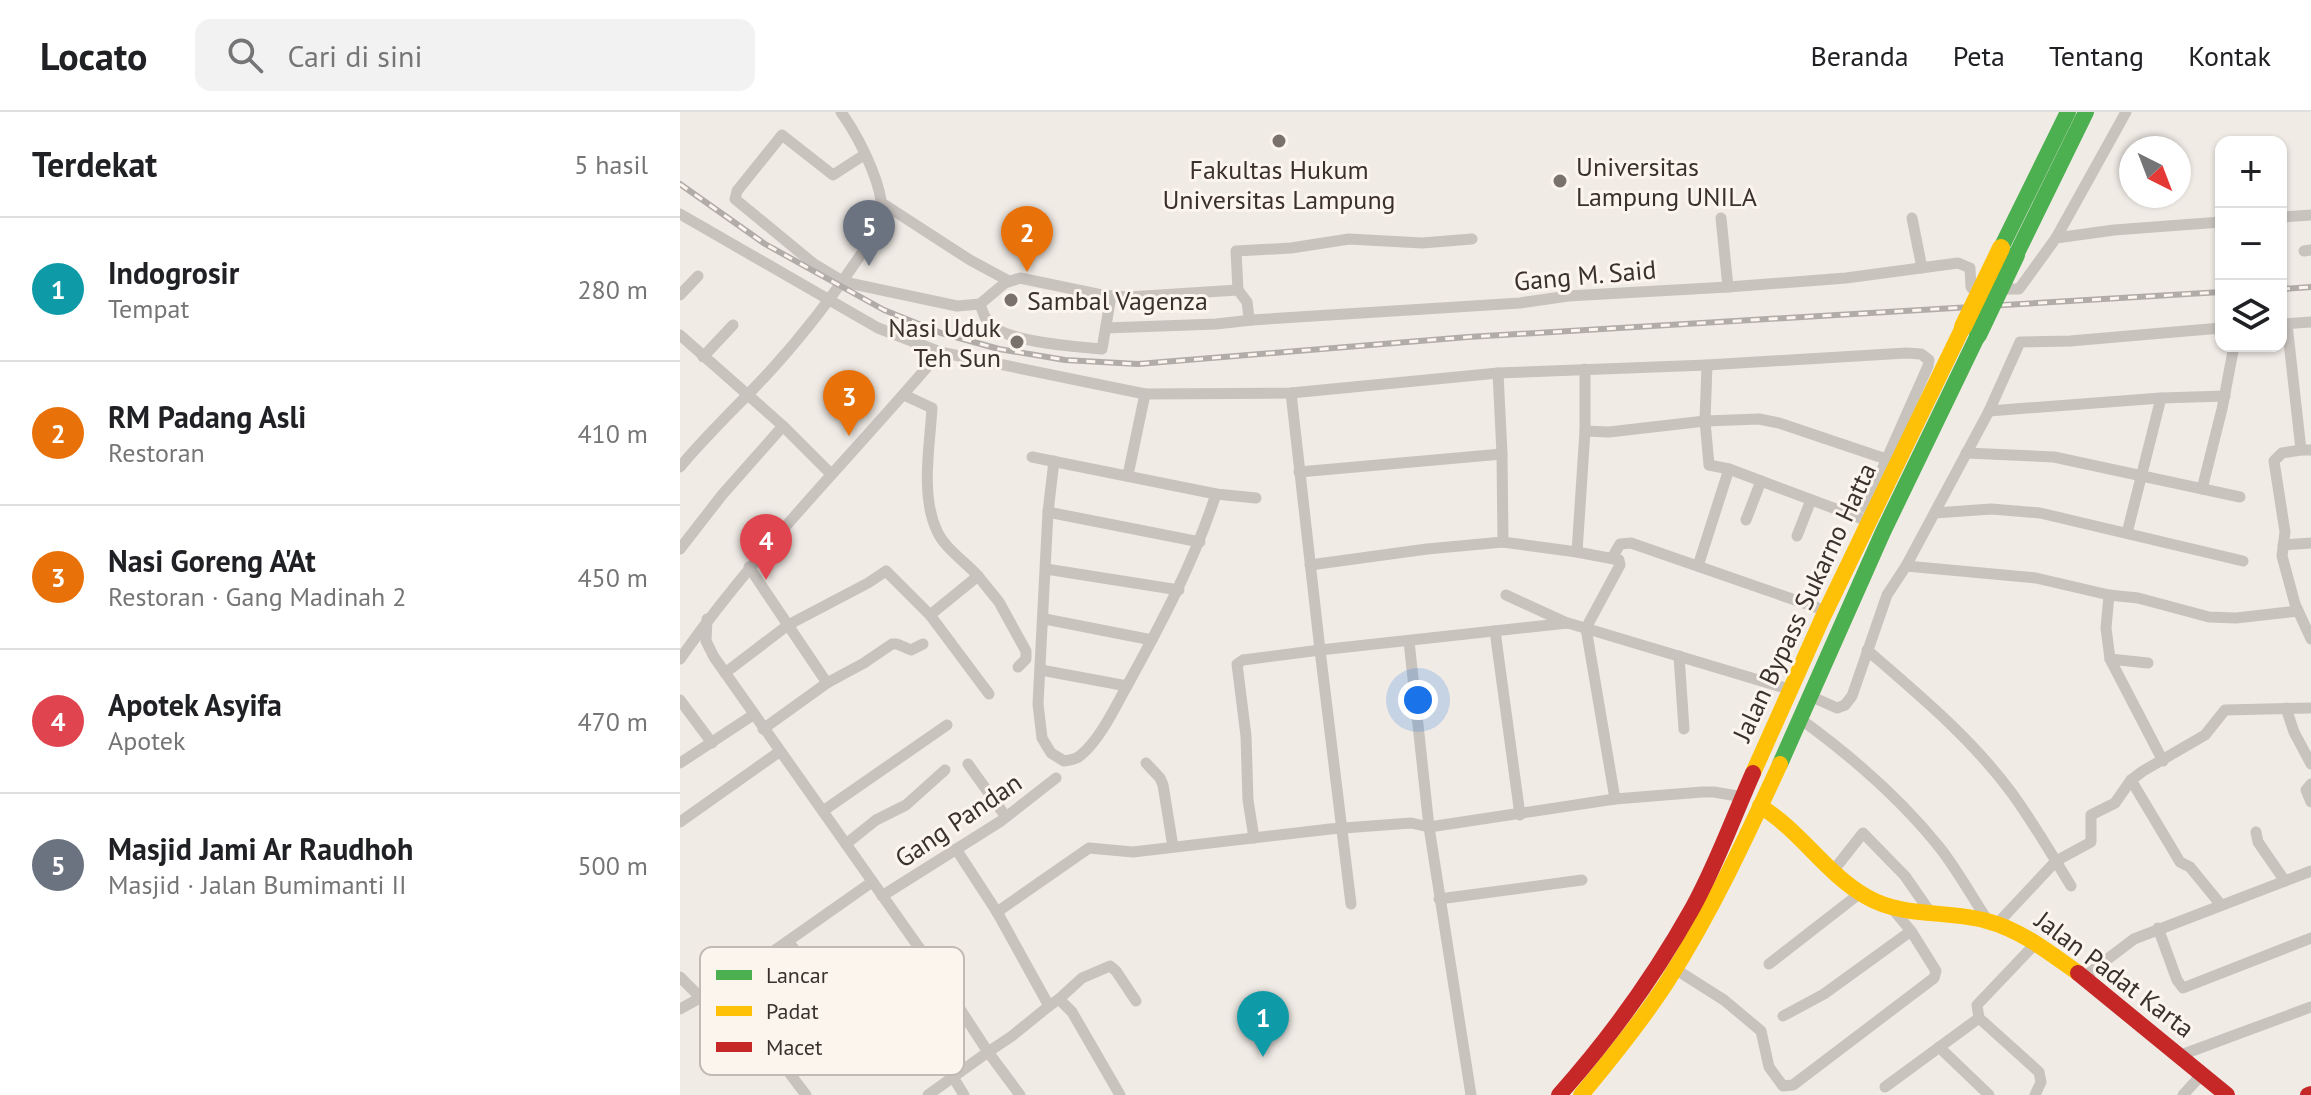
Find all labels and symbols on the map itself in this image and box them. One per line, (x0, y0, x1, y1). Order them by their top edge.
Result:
marker: Fakultas Hukum Universitas Lampung (1270, 132, 1288, 150)
north arrow (2119, 136, 2191, 208)
place label: Universitas Lampung UNILA (1576, 150, 1757, 213)
place label: Fakultas Hukum Universitas Lampung (1162, 153, 1396, 216)
marker: Universitas Lampung UNILA (1551, 172, 1569, 190)
pin: 5 (843, 200, 895, 266)
pin: 2 (1001, 206, 1053, 272)
street label: Gang M. Said (1513, 252, 1657, 298)
place label: Sambal Vagenza (1027, 284, 1208, 317)
marker: Sambal Vagenza (1002, 291, 1020, 309)
place label: Nasi Uduk Teh Sun (888, 311, 1002, 374)
marker: Nasi Uduk Teh Sun (1008, 333, 1026, 351)
pin: 3 (823, 370, 875, 436)
street label: Jalan Bypass Sukarno Hatta (1725, 458, 1883, 747)
pin: 4 (740, 514, 792, 580)
your location (1398, 680, 1438, 720)
street label: Gang Pandan (888, 766, 1028, 874)
street label: Jalan Padat Karta (2028, 903, 2201, 1045)
legend (700, 947, 964, 1075)
text: Lancar (766, 961, 829, 989)
pin: 1 (1237, 991, 1289, 1057)
text: Padat (766, 997, 819, 1025)
text: Macet (766, 1033, 823, 1061)

